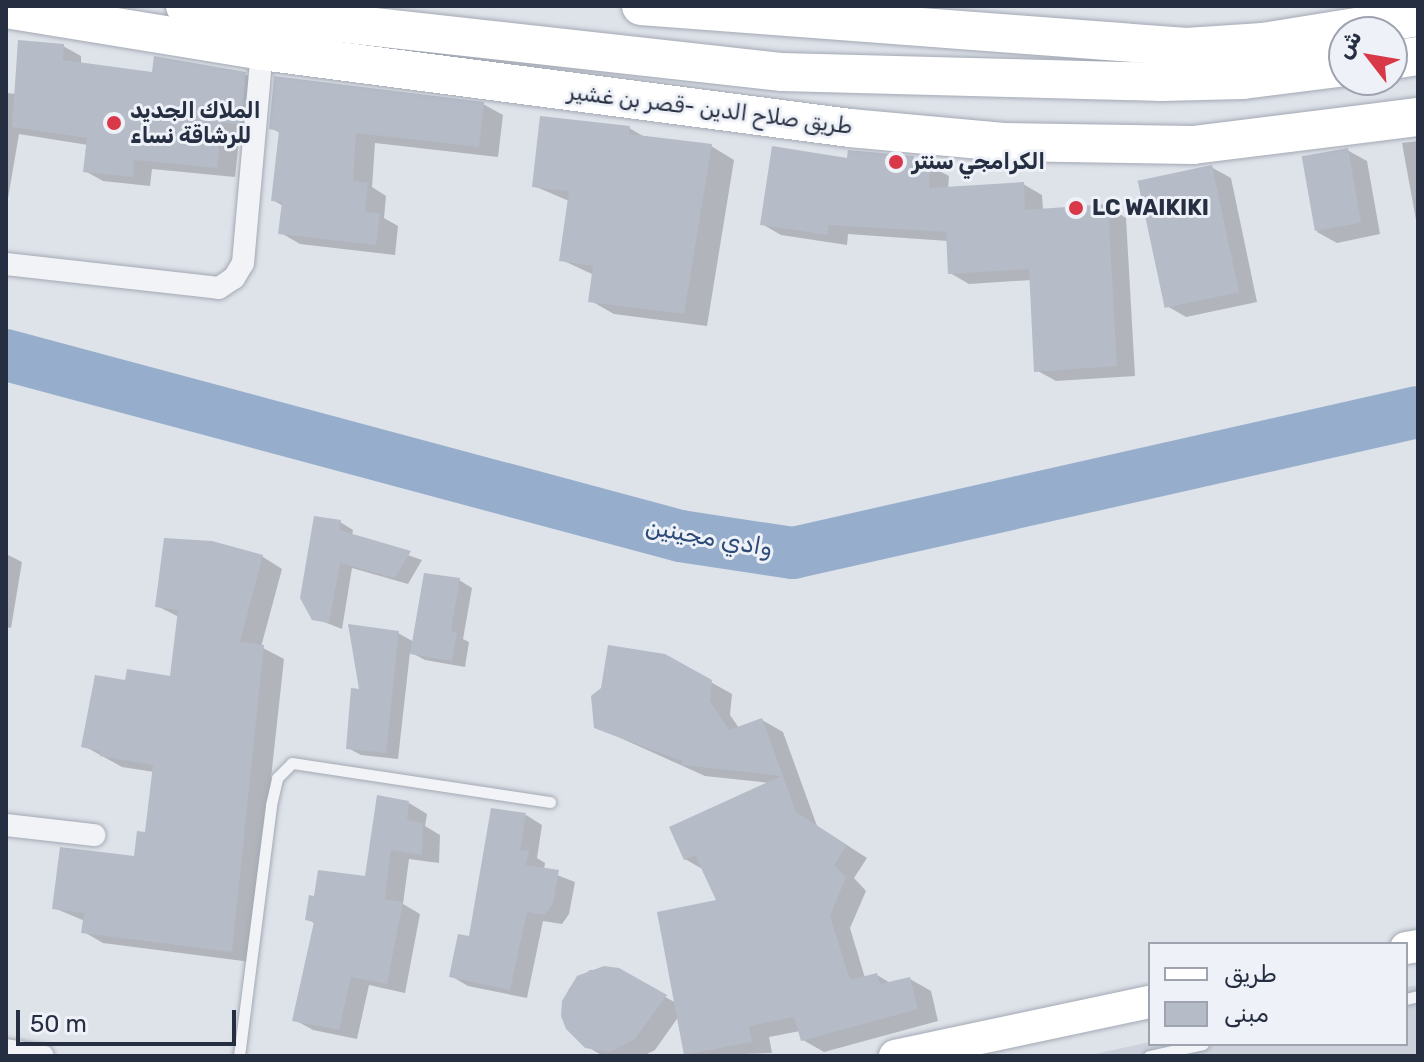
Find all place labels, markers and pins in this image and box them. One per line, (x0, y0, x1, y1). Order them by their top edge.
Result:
place label: الملاك الجديد للرشاقة نساء (130, 97, 261, 148)
marker: الملاك الجديد للرشاقة نساء (105, 114, 123, 132)
place label: الكرامجي سنتر (912, 149, 1045, 175)
marker: الكرامجي سنتر (887, 153, 905, 171)
place label: LC WAIKIKI (1092, 195, 1209, 221)
marker: LC WAIKIKI (1067, 199, 1085, 217)

